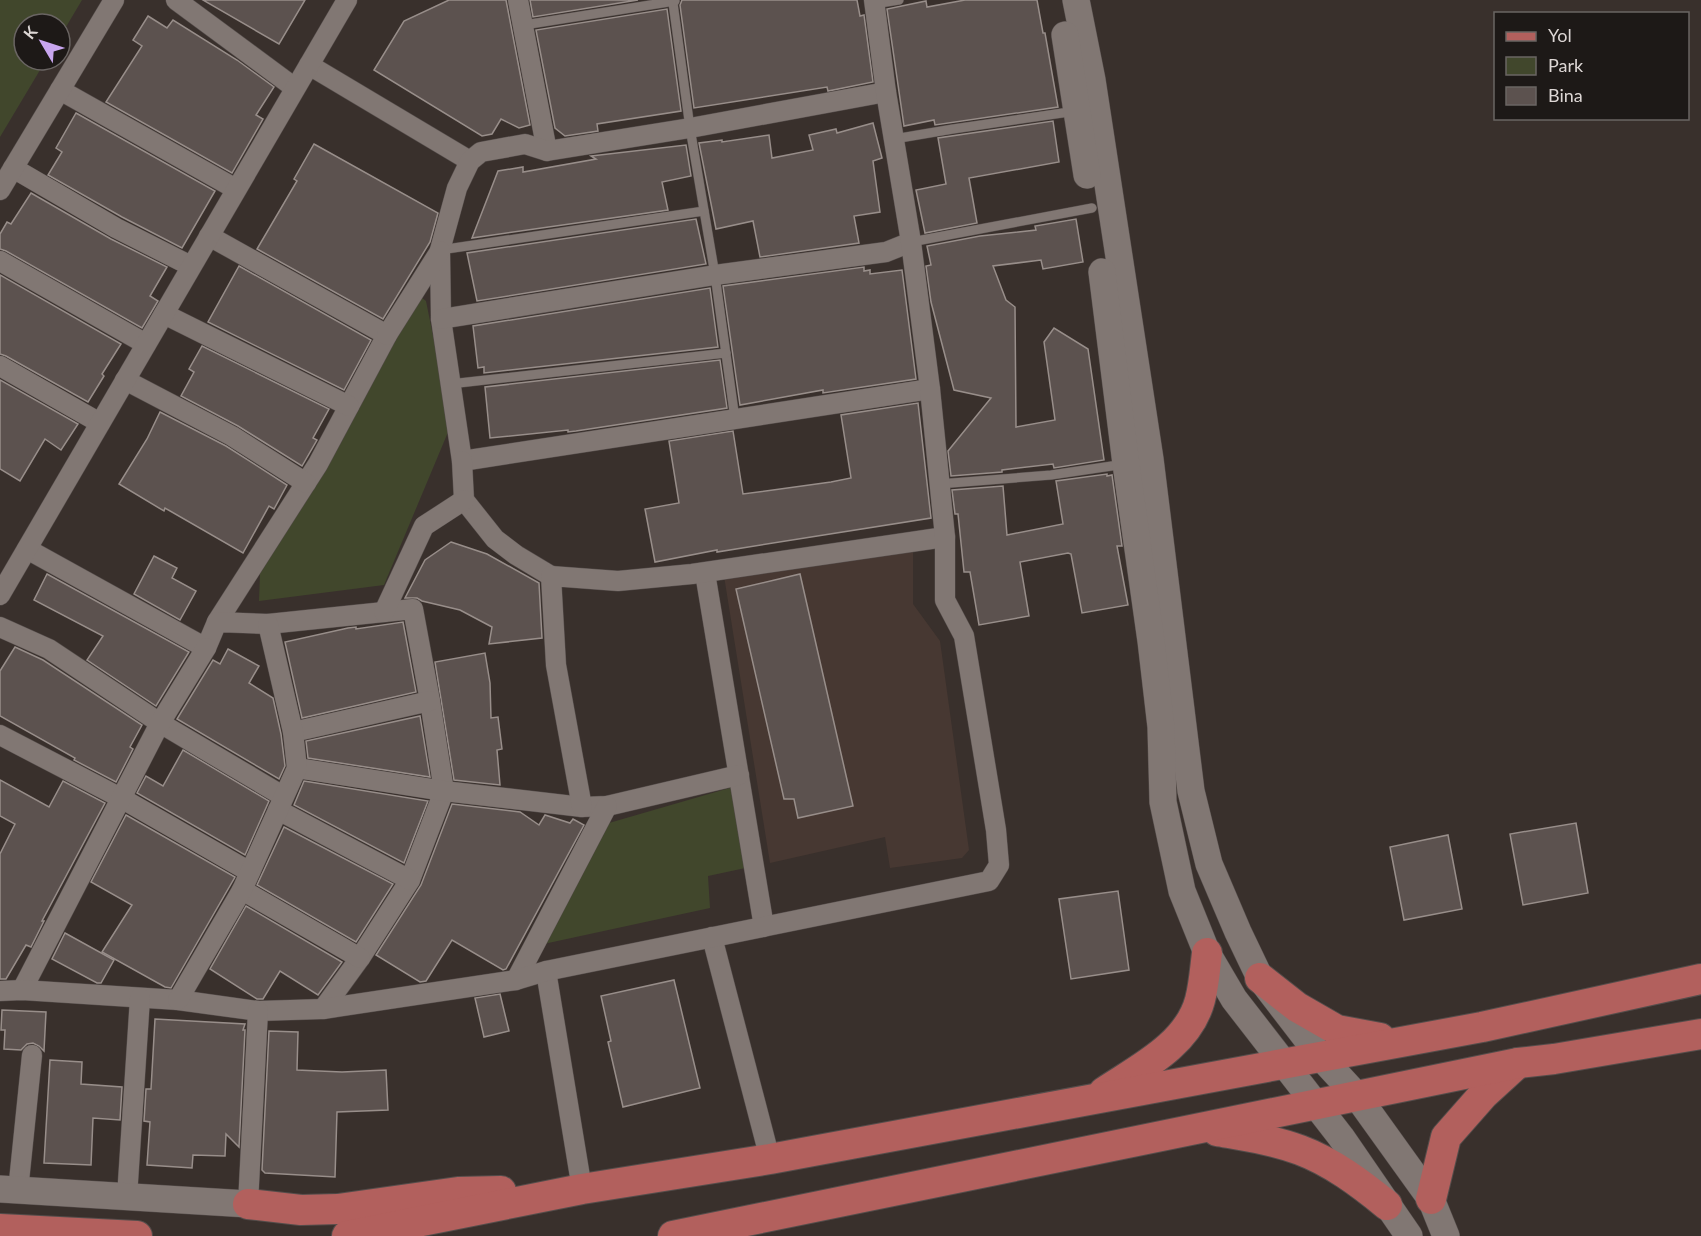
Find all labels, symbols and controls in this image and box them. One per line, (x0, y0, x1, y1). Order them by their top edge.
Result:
north arrow (12, 12, 72, 72)
legend (1494, 12, 1689, 120)
text: K (19, 21, 41, 42)
text: Yol (1548, 24, 1572, 46)
text: Park (1548, 54, 1584, 76)
text: Bina (1548, 84, 1583, 106)

